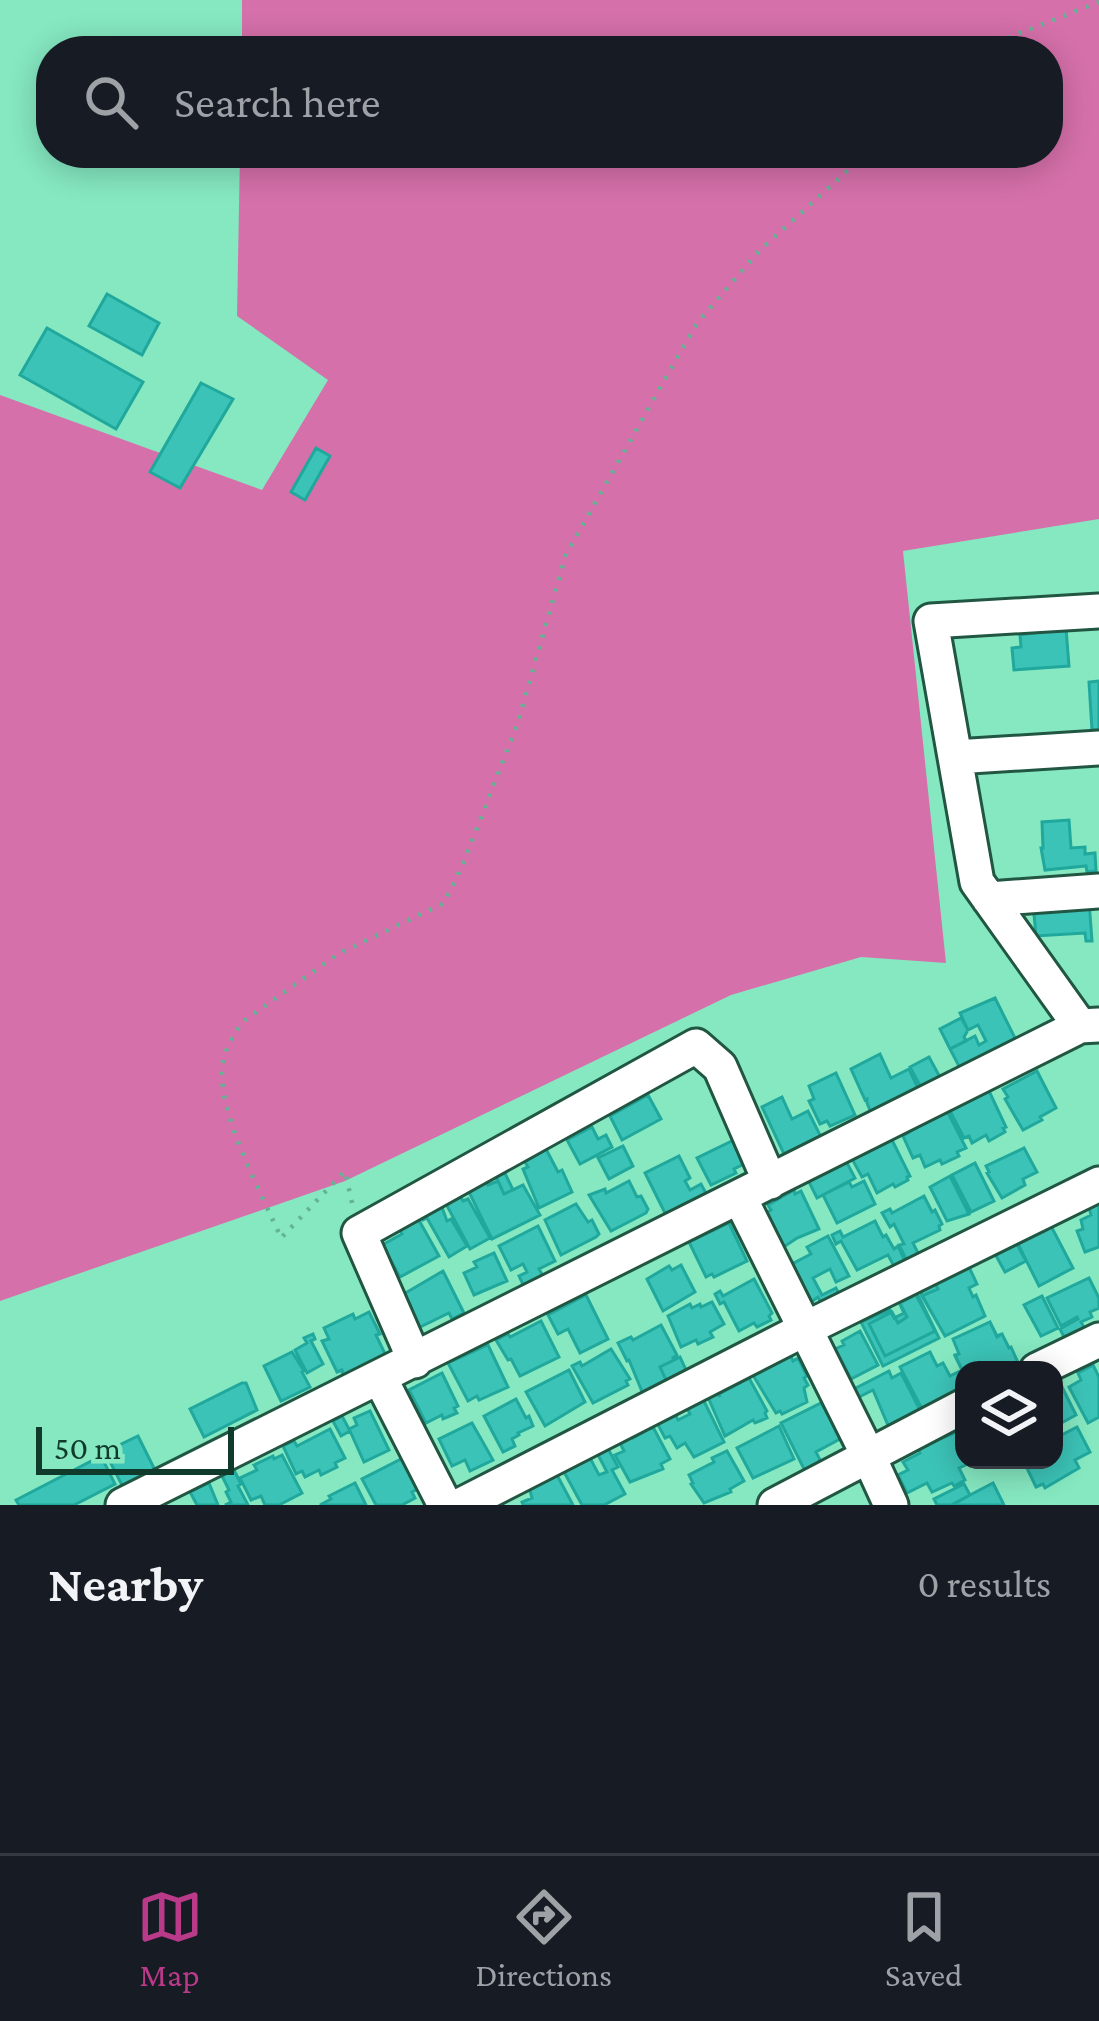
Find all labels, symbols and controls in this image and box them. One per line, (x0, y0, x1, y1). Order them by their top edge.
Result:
search box (36, 36, 1063, 168)
icon: search (78, 69, 144, 135)
text: Search here (174, 77, 381, 127)
map controls (955, 1361, 1063, 1469)
button: layers (955, 1361, 1063, 1469)
scale bar (36, 1421, 234, 1474)
text: 50 m (54, 1429, 121, 1466)
text: Nearby (48, 1555, 203, 1612)
text: 0 results (917, 1562, 1051, 1605)
tab: Map (137, 1884, 203, 1993)
tab: Directions (476, 1884, 612, 1993)
tab: Saved (885, 1884, 962, 1993)

